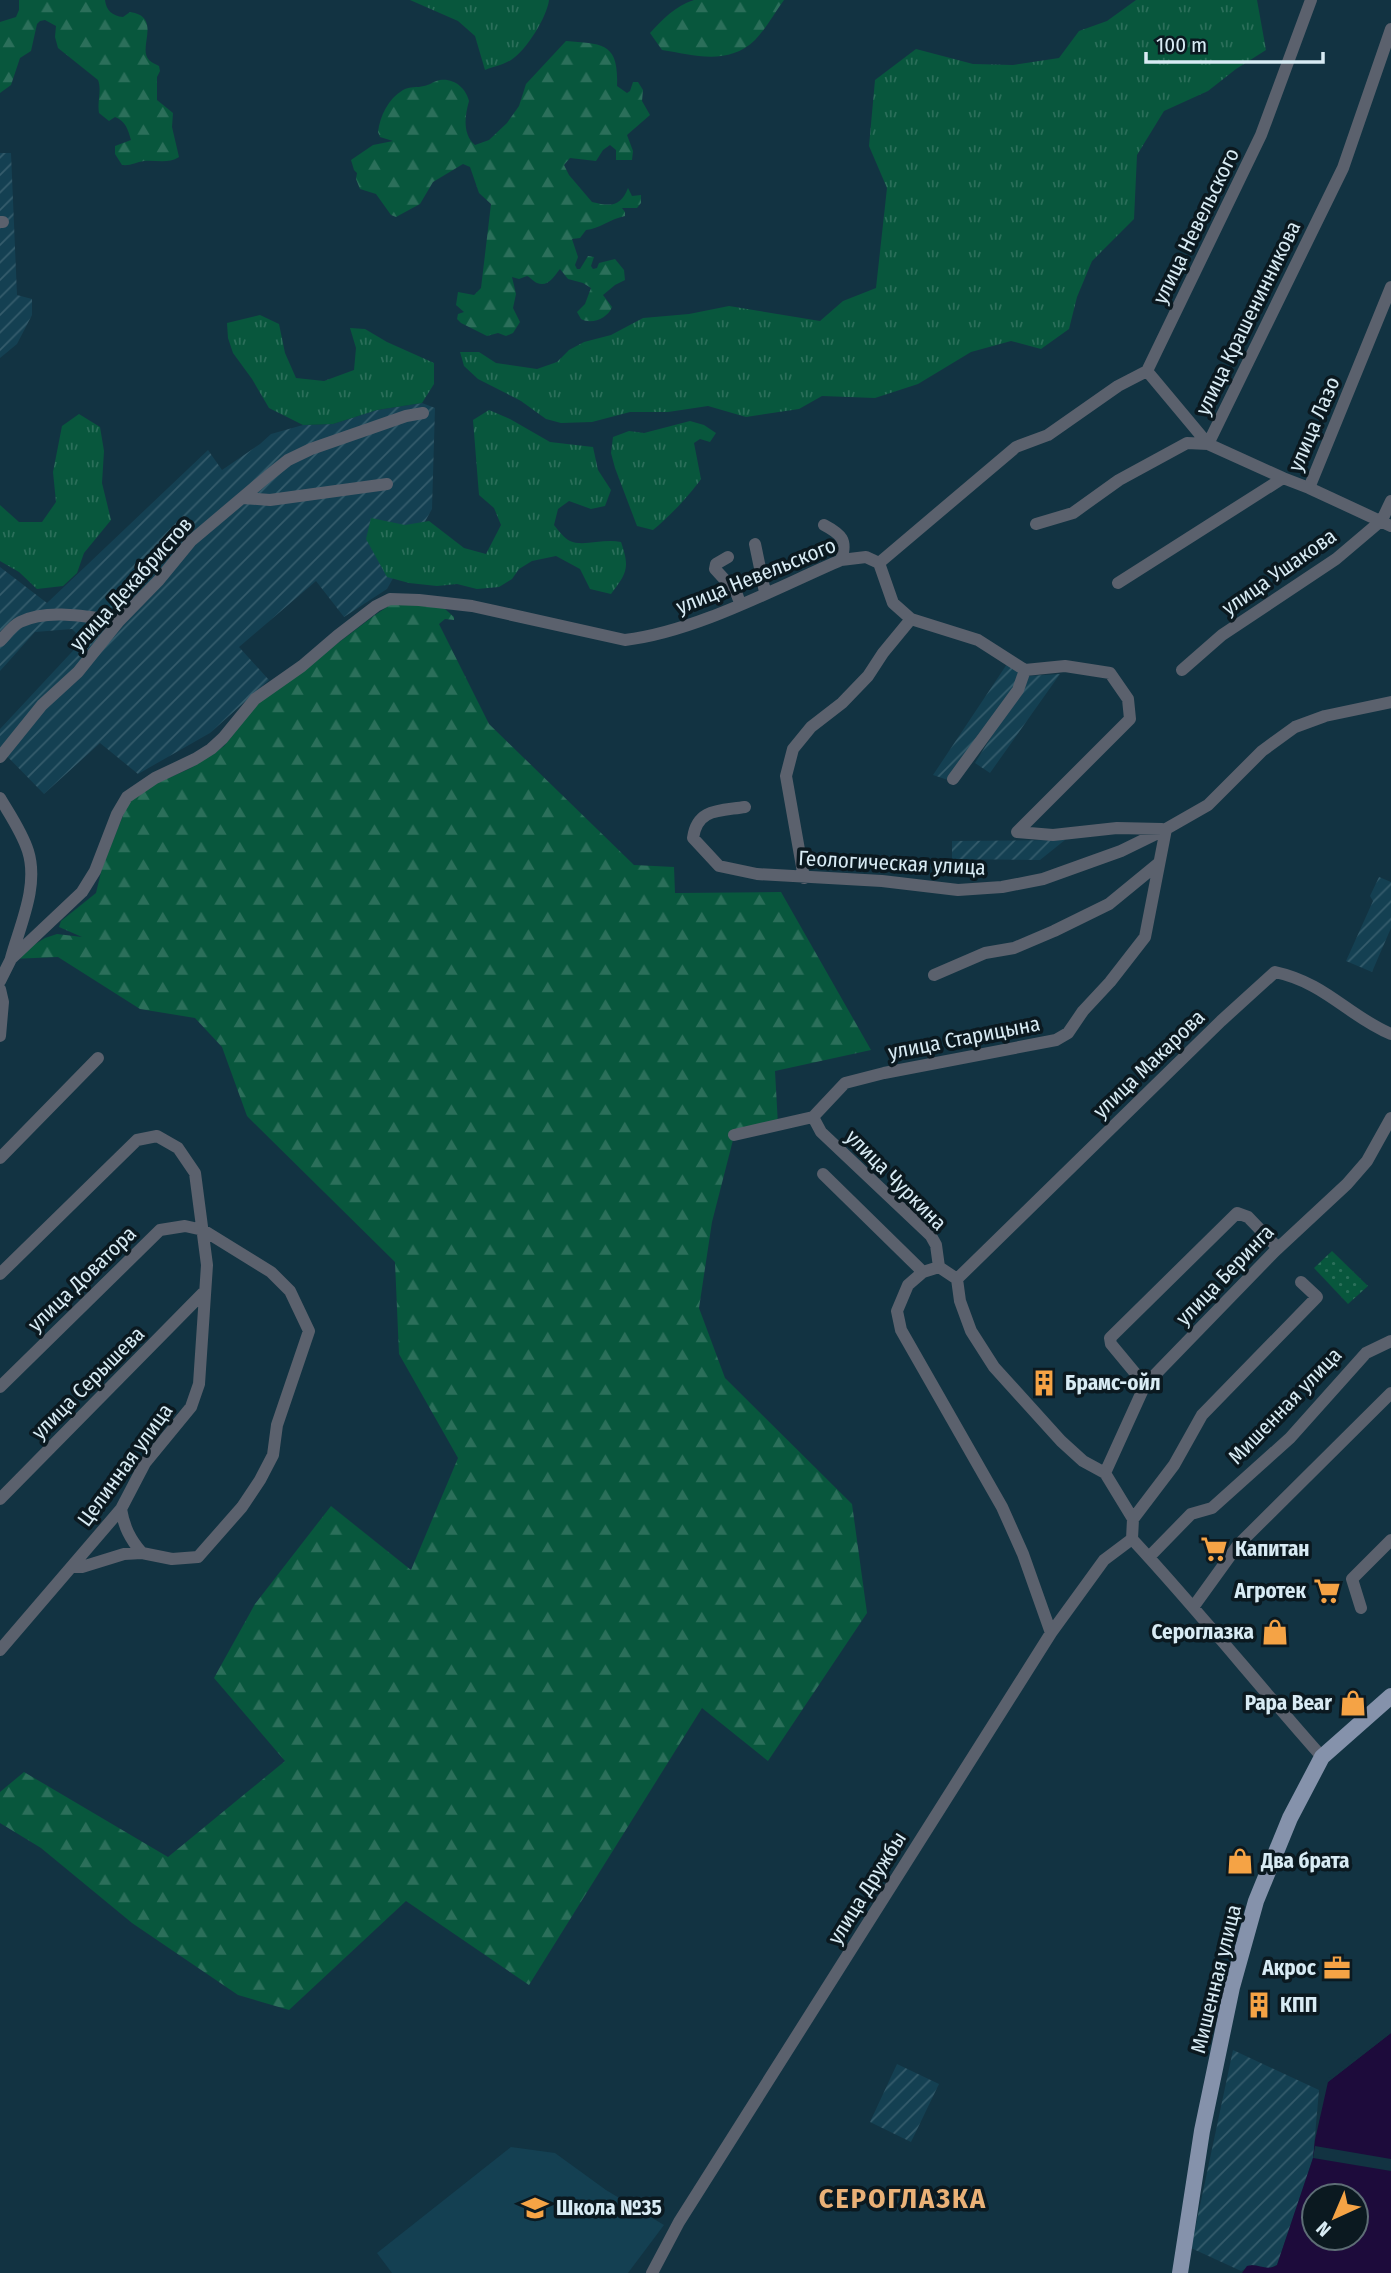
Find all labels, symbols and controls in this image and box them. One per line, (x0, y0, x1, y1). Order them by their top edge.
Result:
scale bar (1146, 21, 1323, 65)
text: 100 m (1156, 32, 1207, 58)
street label: улица Невельского (1147, 144, 1245, 308)
street label: улица Крашенинникова (1190, 217, 1306, 419)
street label: улица Лазо (1282, 373, 1346, 475)
street label: улица Декабристов (64, 512, 198, 656)
street label: улица Ушакова (1217, 523, 1341, 621)
street label: улица Невельского (672, 532, 840, 620)
street label: Геологическая улица (798, 845, 986, 881)
street label: улица Макарова (1088, 1004, 1210, 1124)
street label: улица Старицына (886, 1011, 1042, 1065)
street label: улица Чуркина (840, 1124, 952, 1236)
street label: улица Беринга (1170, 1219, 1280, 1331)
street label: улица Доватора (22, 1221, 142, 1337)
street label: улица Серышева (26, 1321, 150, 1445)
street label: Мишенная улица (1223, 1342, 1347, 1470)
building icon: Брамс-ойл (1029, 1368, 1059, 1398)
place label: Брамс-ойл (1065, 1370, 1160, 1396)
street label: Целинная улица (72, 1398, 178, 1532)
supermarket icon: Капитан (1199, 1534, 1229, 1564)
place label: Капитан (1235, 1536, 1310, 1562)
supermarket icon: Агротек (1312, 1576, 1342, 1606)
place label: Агротек (1234, 1578, 1306, 1604)
shop icon: Сероглазка (1260, 1617, 1290, 1647)
place label: Сероглазка (1151, 1619, 1254, 1645)
shop icon: Papa Bear (1338, 1688, 1368, 1718)
place label: Papa Bear (1245, 1690, 1332, 1716)
street label: улица Дружбы (822, 1827, 912, 1949)
shop icon: Два брата (1225, 1846, 1255, 1876)
place label: Два брата (1260, 1848, 1349, 1874)
street label: Мишенная улица (1185, 1902, 1247, 2056)
office icon: Акрос (1322, 1953, 1352, 1983)
place label: Акрос (1261, 1955, 1317, 1981)
building icon: КПП (1244, 1990, 1274, 2020)
place label: КПП (1280, 1992, 1317, 2018)
district label: СЕРОГЛАЗКА (819, 2182, 987, 2215)
north arrow (1300, 2182, 1370, 2252)
school or university icon: Школа №35 (520, 2193, 550, 2223)
place label: Школа №35 (556, 2195, 662, 2221)
text: N (1311, 2217, 1336, 2241)

